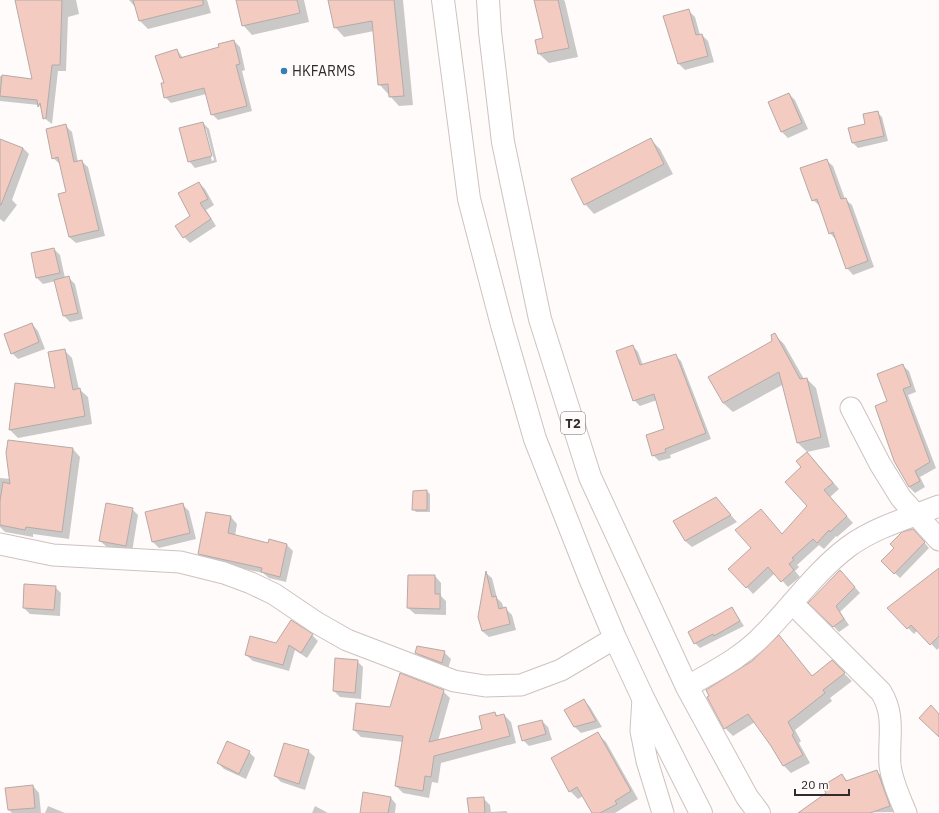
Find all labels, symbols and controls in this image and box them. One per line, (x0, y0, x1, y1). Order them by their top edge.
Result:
place label: HKFARMS (292, 62, 355, 80)
marker: HKFARMS (279, 66, 289, 76)
road number: T2 (561, 412, 585, 434)
scale bar (795, 771, 849, 797)
text: 20 m (801, 777, 829, 792)

